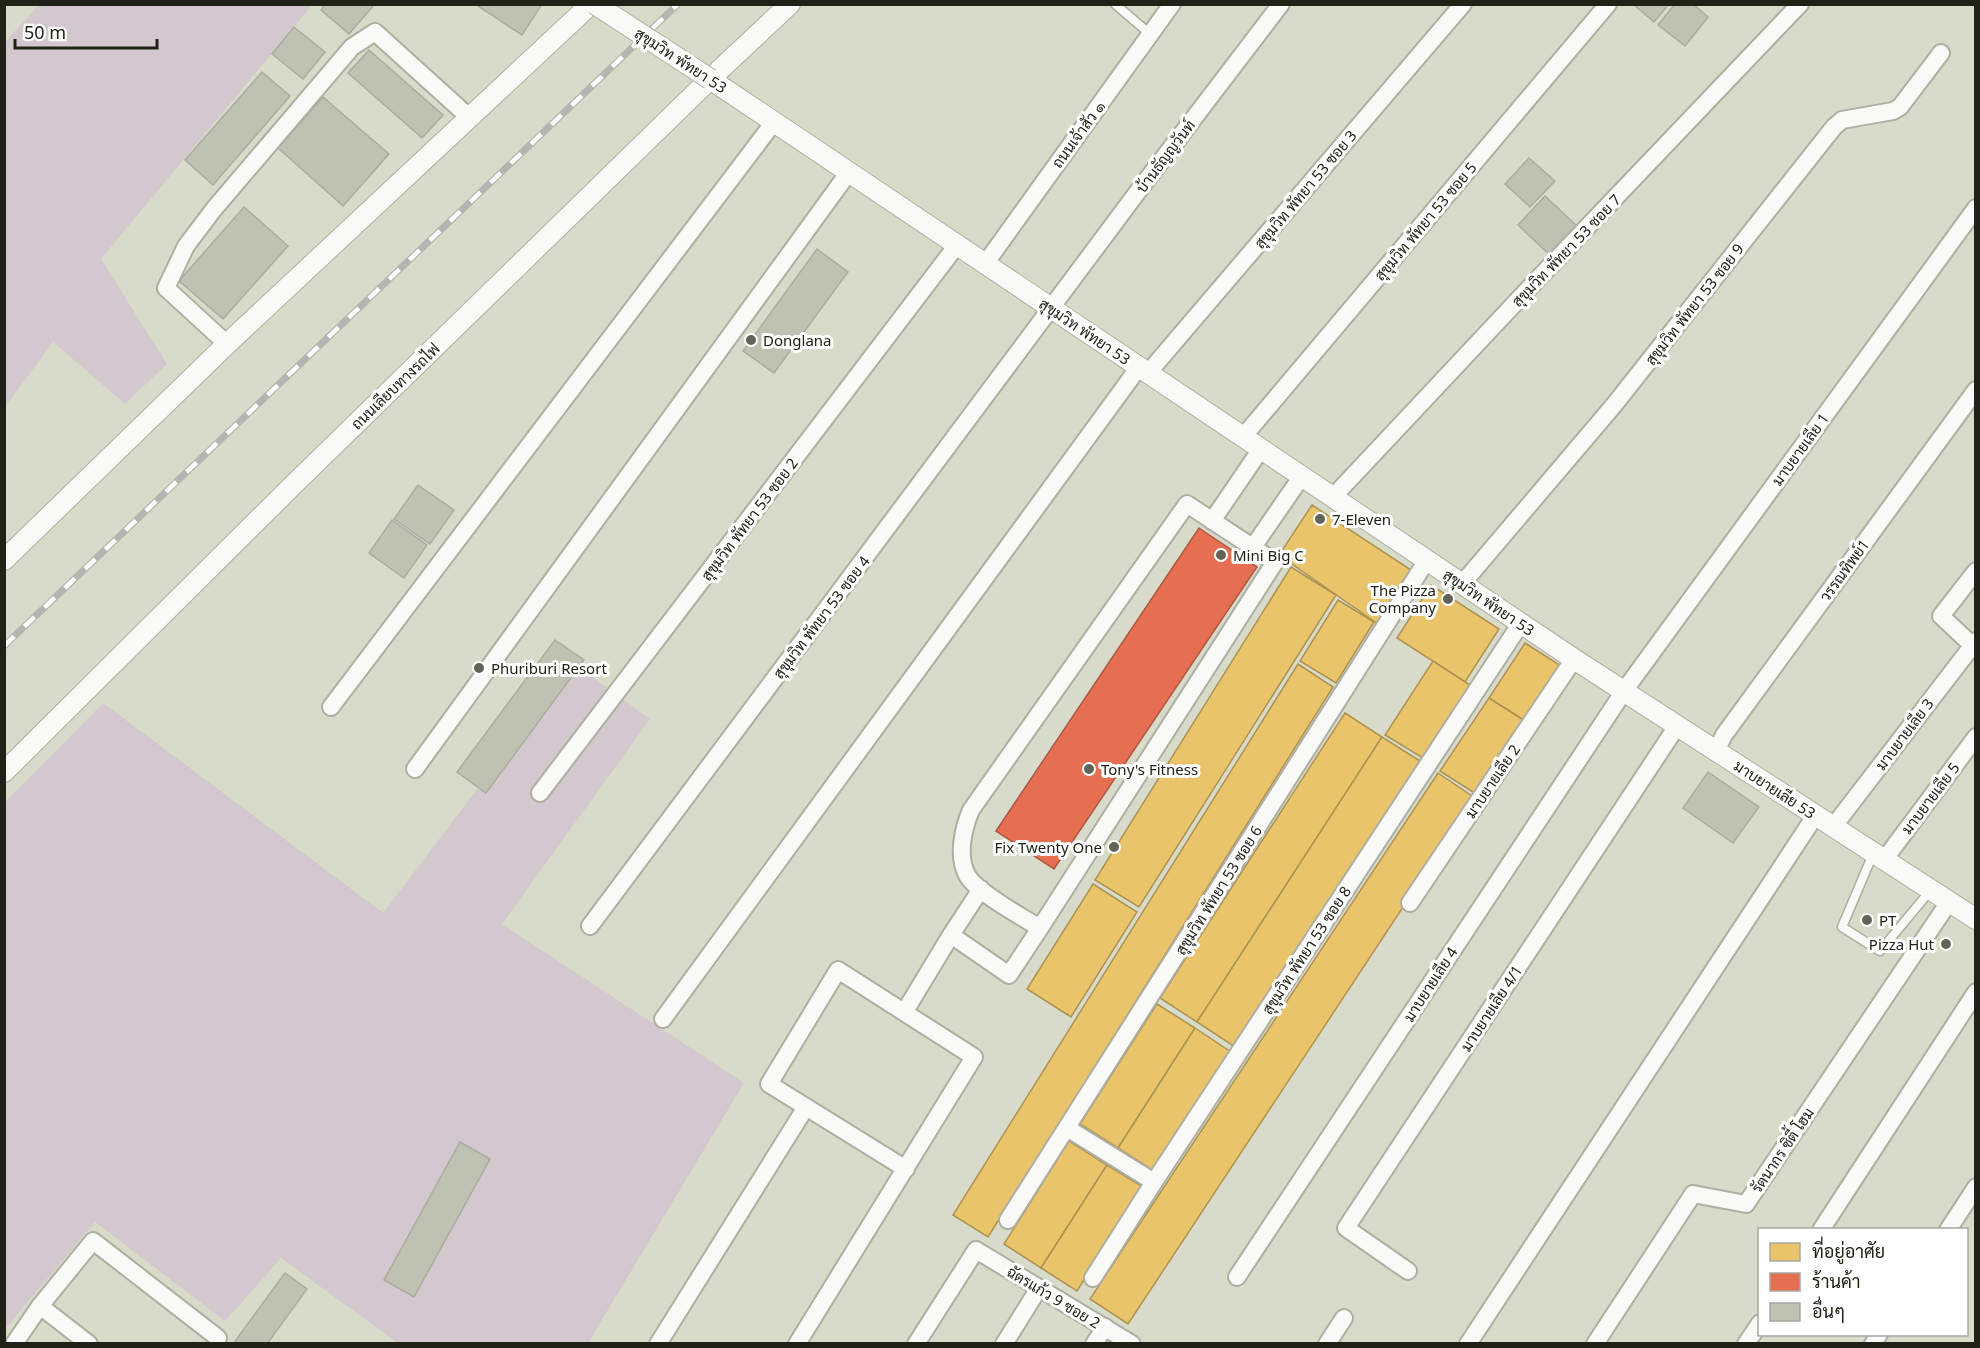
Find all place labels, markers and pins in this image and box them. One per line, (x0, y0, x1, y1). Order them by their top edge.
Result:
place label: Donglana (763, 330, 832, 350)
marker: Donglana (744, 333, 758, 347)
place label: 7-Eleven (1332, 509, 1391, 529)
marker: 7-Eleven (1313, 512, 1327, 526)
place label: Mini Big C (1233, 545, 1304, 565)
marker: Mini Big C (1214, 548, 1228, 562)
place label: The Pizza Company (1369, 580, 1436, 617)
marker: The Pizza Company (1441, 592, 1455, 606)
place label: Phuriburi Resort (491, 658, 607, 678)
marker: Phuriburi Resort (472, 661, 486, 675)
place label: Tony's Fitness (1101, 759, 1198, 779)
marker: Tony's Fitness (1082, 762, 1096, 776)
place label: Fix Twenty One (995, 837, 1102, 857)
marker: Fix Twenty One (1107, 840, 1121, 854)
place label: PT (1879, 910, 1897, 930)
marker: PT (1860, 913, 1874, 927)
place label: Pizza Hut (1869, 934, 1935, 954)
marker: Pizza Hut (1939, 937, 1953, 951)

